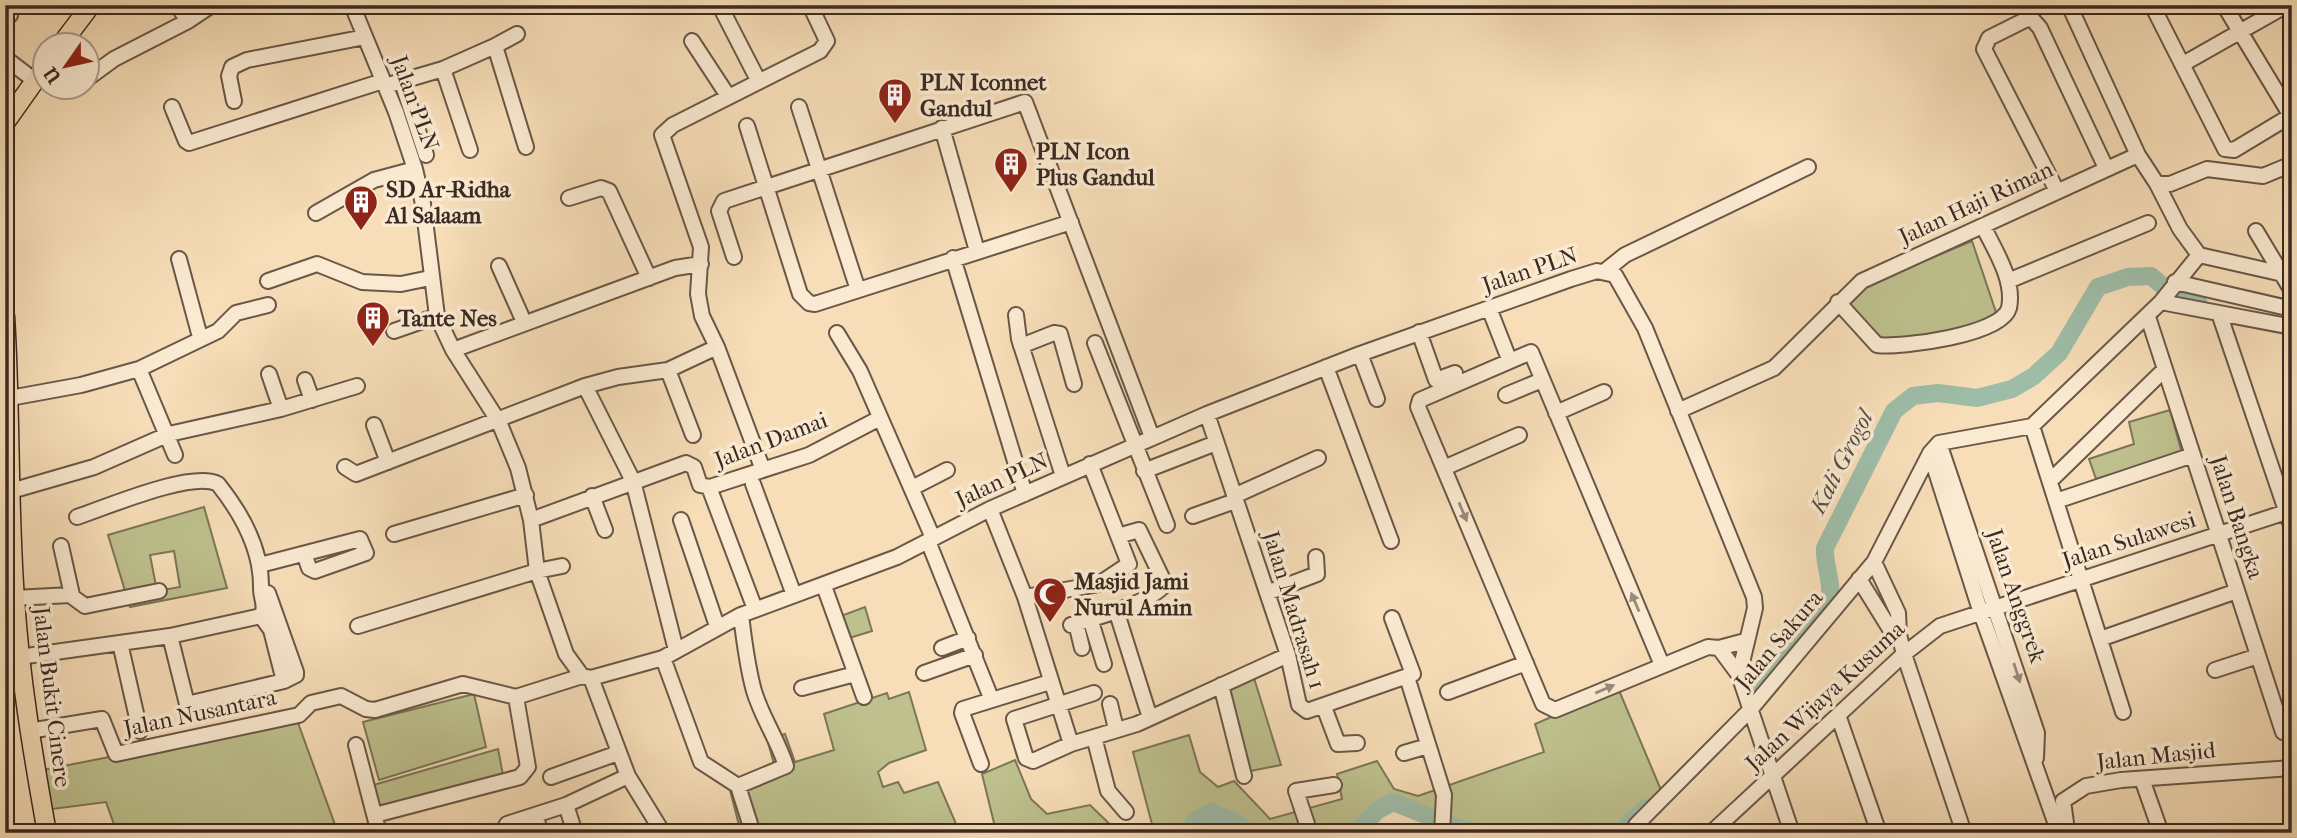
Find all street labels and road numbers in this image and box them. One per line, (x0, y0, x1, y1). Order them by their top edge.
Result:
street label: Jalan PLN (385, 50, 445, 154)
street label: Jalan Haji Riman (1893, 155, 2058, 251)
street label: Jalan PLN (1477, 241, 1581, 300)
street label: Jalan Damai (709, 406, 831, 475)
street label: Jalan PLN (950, 447, 1053, 514)
street label: Jalan Bangka (2204, 450, 2270, 582)
street label: Jalan Sulawesi (2057, 506, 2199, 575)
street label: Jalan Anggrek (1980, 524, 2052, 668)
street label: Jalan Madrasah 1 (1257, 526, 1331, 692)
street label: Jalan Sakura (1728, 584, 1829, 697)
street label: Jalan Bukit Cinere (27, 603, 76, 789)
street label: Jalan Wijaya Kusuma (1738, 615, 1910, 778)
street label: Jalan Nusantara (119, 684, 279, 743)
street label: Jalan Masjid (2093, 736, 2217, 776)

